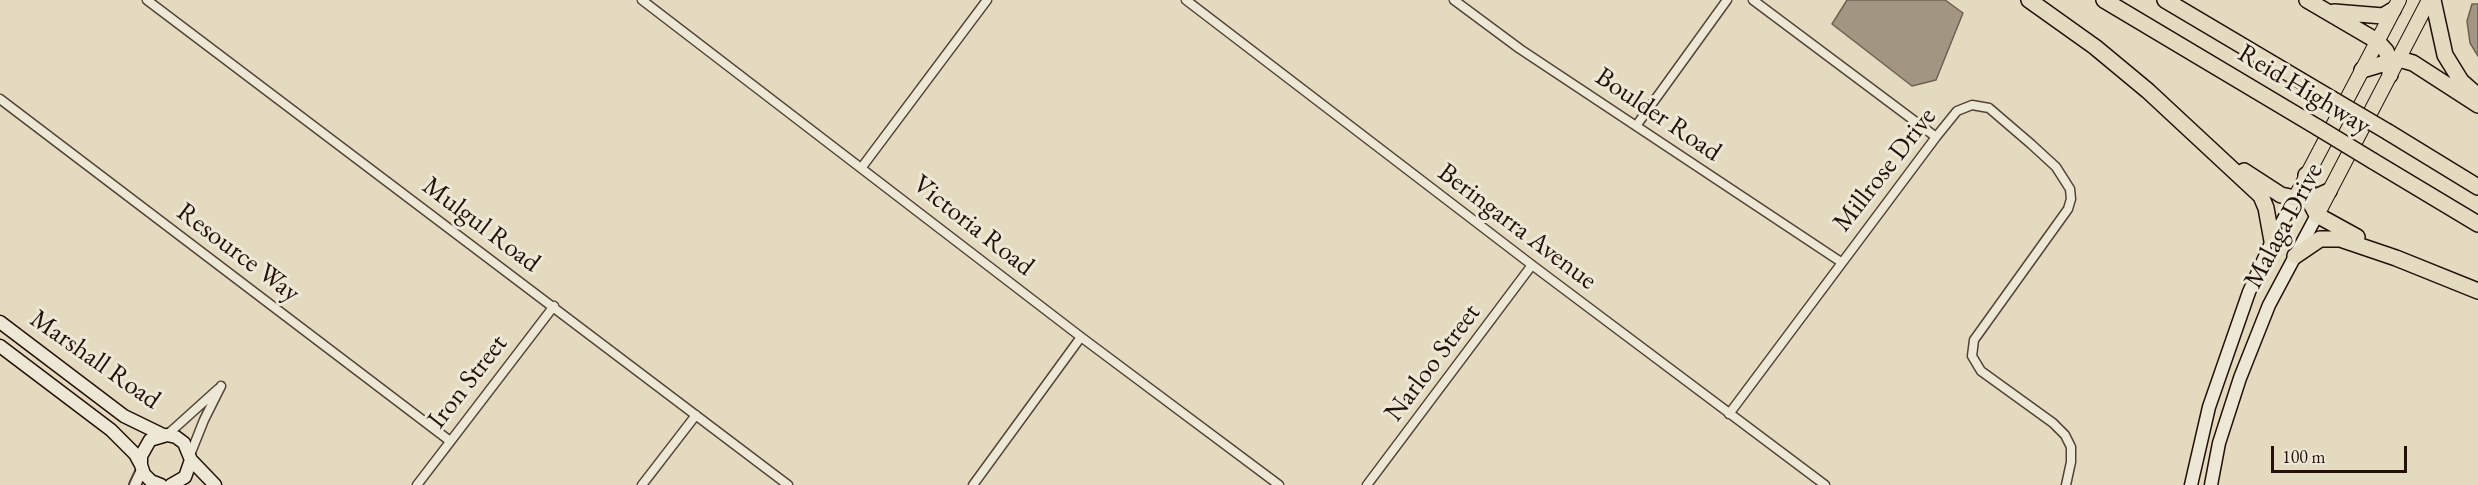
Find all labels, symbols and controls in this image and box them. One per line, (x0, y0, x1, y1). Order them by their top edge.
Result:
street label: Reid Highway (2232, 38, 2376, 142)
street label: Boulder Road (1589, 61, 1727, 169)
street label: Millrose Drive (1826, 101, 1944, 239)
street label: Beringarra Avenue (1431, 157, 1603, 297)
street label: Malaga Drive (2237, 158, 2331, 294)
street label: Victoria Road (906, 168, 1040, 284)
street label: Mulgul Road (416, 170, 546, 280)
street label: Resource Way (170, 196, 306, 310)
street label: Narloo Street (1378, 298, 1488, 428)
street label: Marshall Road (24, 303, 166, 417)
street label: Iron Street (421, 328, 515, 436)
scale bar (2274, 434, 2410, 472)
text: 100 m (2282, 445, 2326, 468)

